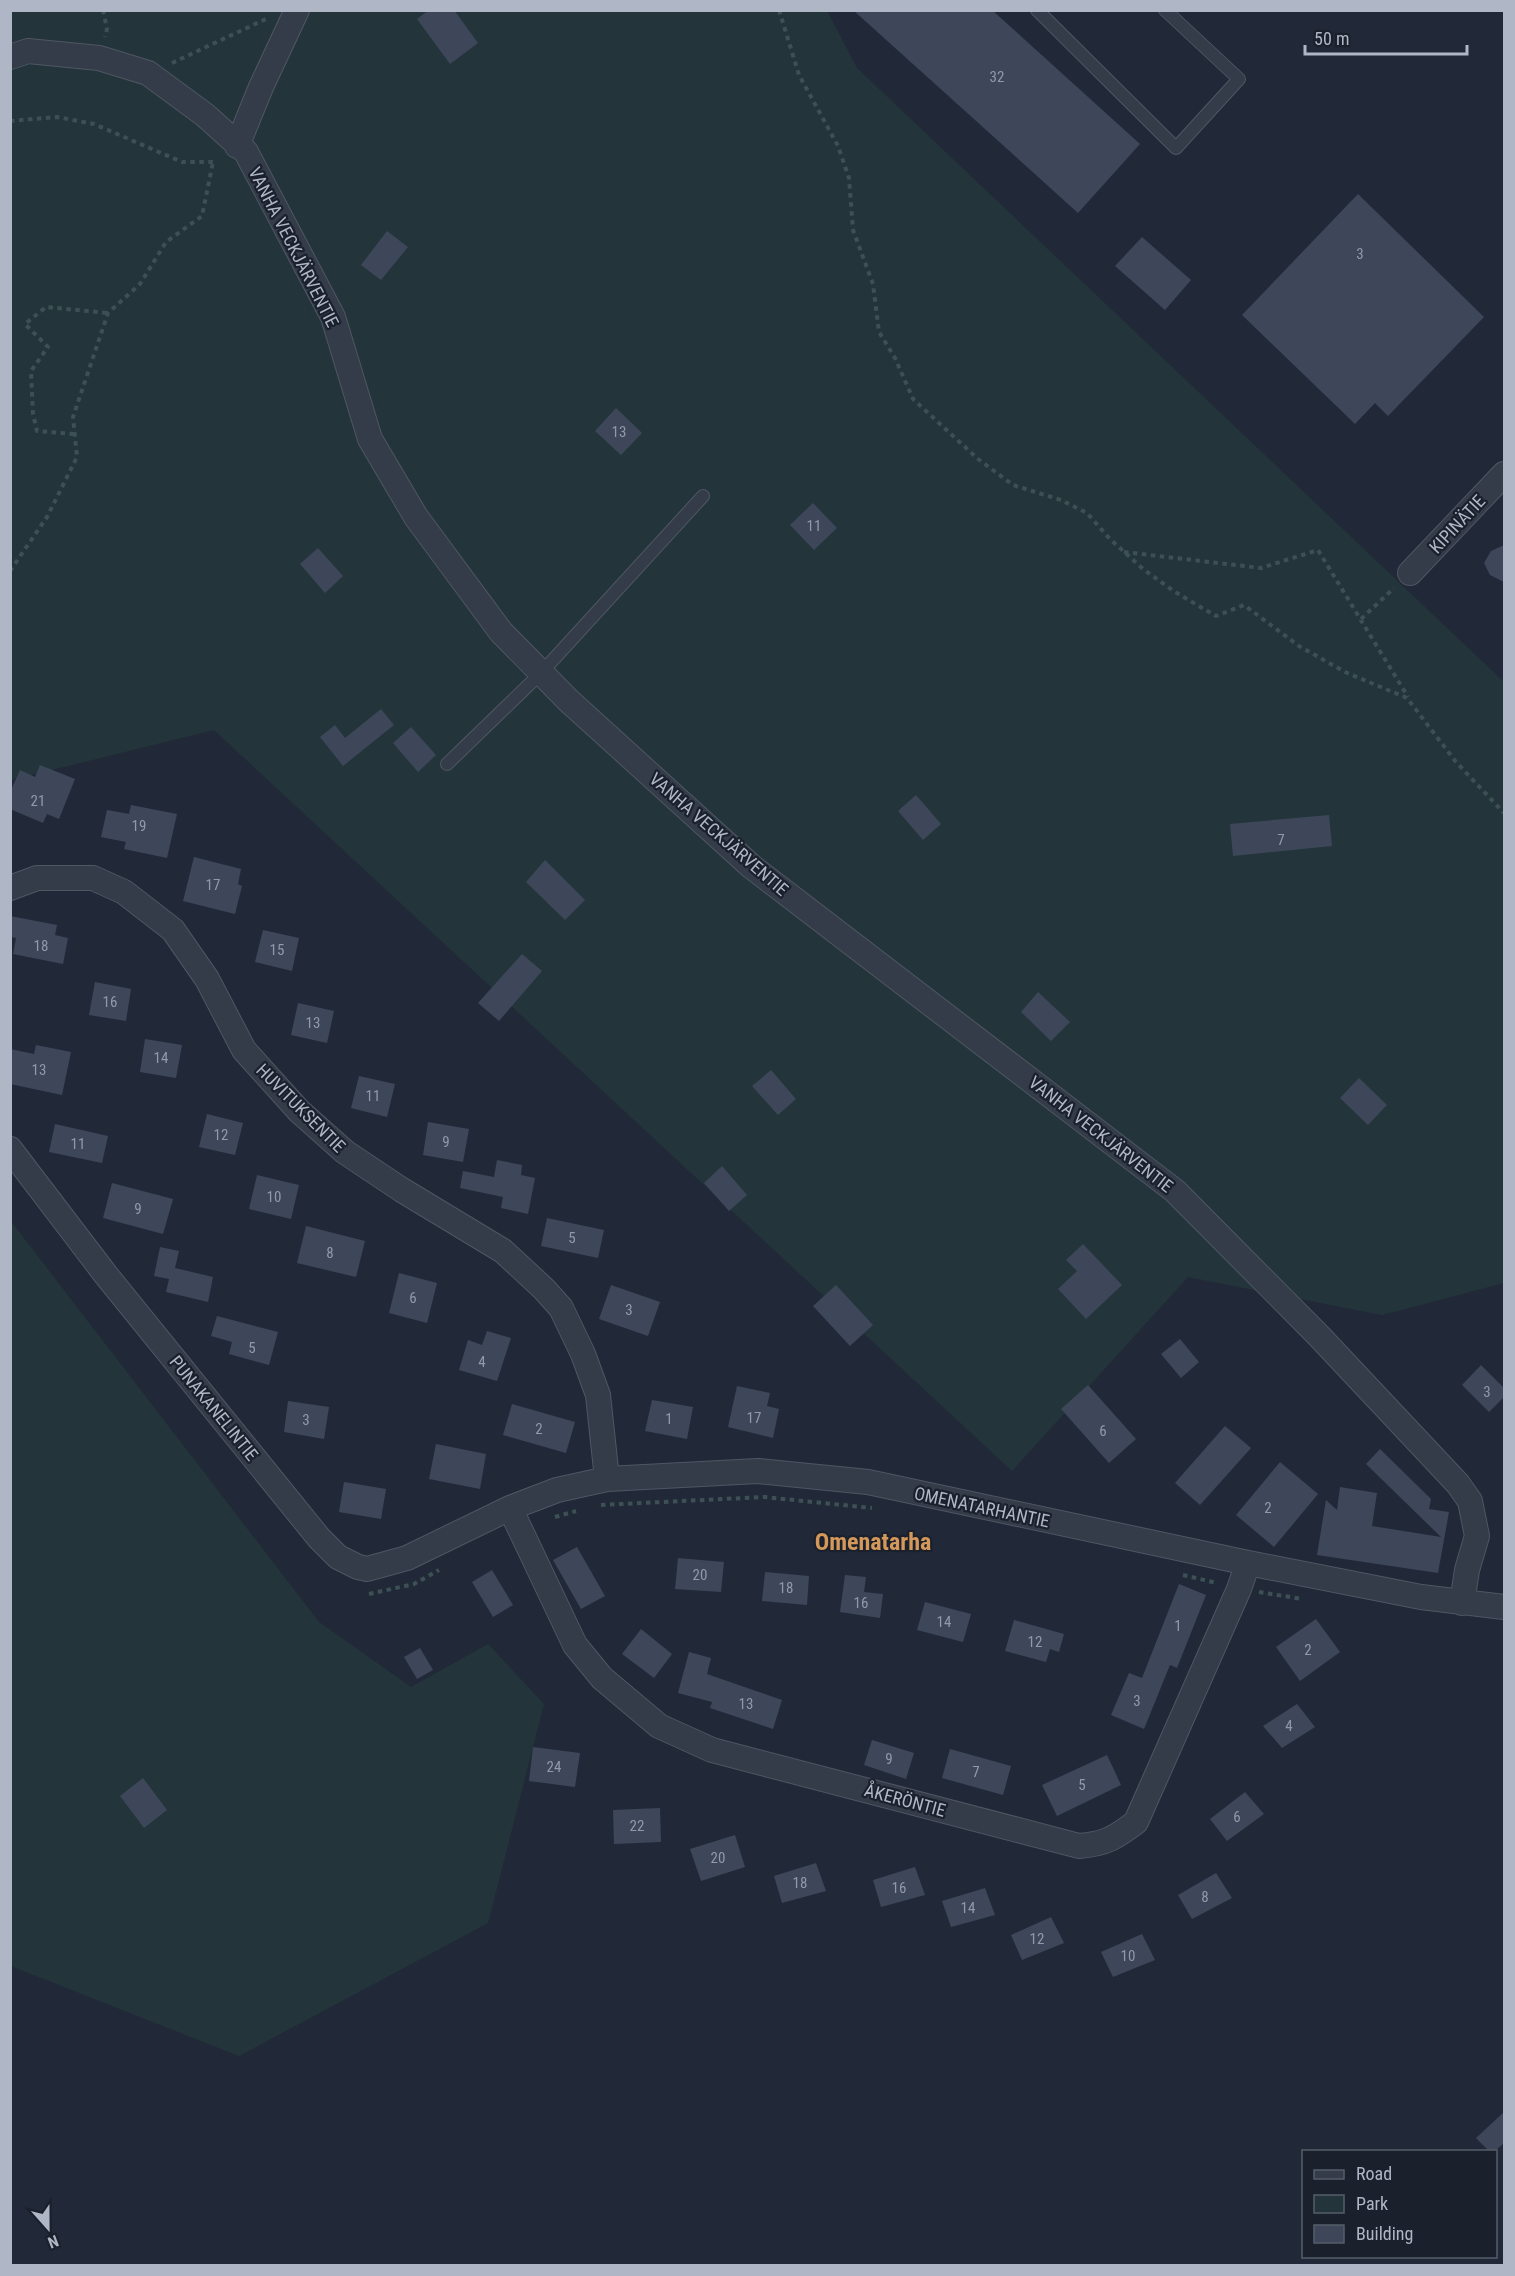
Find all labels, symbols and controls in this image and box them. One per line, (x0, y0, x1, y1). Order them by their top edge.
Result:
scale bar (1305, 18, 1467, 56)
text: 50 m (1314, 28, 1349, 49)
house number: 32 (990, 68, 1004, 86)
street label: VANHA VECKJÄRVENTIE (244, 163, 344, 331)
house number: 3 (1356, 245, 1364, 263)
house number: 13 (612, 423, 626, 441)
street label: KIPINÄTIE (1425, 490, 1489, 558)
house number: 11 (807, 517, 821, 535)
street label: VANHA VECKJÄRVENTIE (645, 768, 793, 900)
house number: 21 (31, 792, 45, 810)
house number: 19 (132, 817, 146, 835)
house number: 7 (1277, 831, 1285, 849)
house number: 17 (206, 876, 220, 894)
house number: 18 (34, 937, 48, 955)
house number: 15 (270, 941, 284, 959)
house number: 16 (103, 993, 117, 1011)
house number: 13 (306, 1014, 320, 1032)
house number: 14 (154, 1049, 168, 1067)
street label: HUVITUKSENTIE (252, 1059, 350, 1157)
house number: 13 (32, 1061, 46, 1079)
street label: VANHA VECKJÄRVENTIE (1025, 1071, 1177, 1197)
house number: 11 (366, 1087, 380, 1105)
house number: 12 (214, 1126, 228, 1144)
house number: 9 (442, 1133, 450, 1151)
house number: 11 (71, 1135, 85, 1153)
house number: 10 (267, 1188, 281, 1206)
house number: 9 (134, 1200, 142, 1218)
house number: 5 (568, 1229, 576, 1247)
house number: 8 (326, 1244, 334, 1262)
house number: 6 (409, 1289, 417, 1307)
house number: 3 (625, 1301, 633, 1319)
house number: 5 (248, 1339, 256, 1357)
street label: PUNAKANELINTIE (165, 1351, 263, 1465)
house number: 4 (478, 1353, 486, 1371)
house number: 3 (1483, 1383, 1491, 1401)
house number: 17 (747, 1409, 761, 1427)
house number: 1 (665, 1410, 673, 1428)
house number: 3 (302, 1411, 310, 1429)
house number: 2 (535, 1420, 543, 1438)
house number: 6 (1099, 1422, 1107, 1440)
street label: OMENATARHANTIE (912, 1482, 1052, 1532)
house number: 2 (1264, 1499, 1272, 1517)
district label: Omenatarha (815, 1528, 931, 1556)
house number: 20 (693, 1566, 707, 1584)
house number: 18 (779, 1579, 793, 1597)
house number: 16 (854, 1594, 868, 1612)
house number: 14 (937, 1613, 951, 1631)
house number: 1 (1174, 1617, 1182, 1635)
house number: 12 (1028, 1633, 1042, 1651)
house number: 2 (1304, 1641, 1312, 1659)
house number: 3 (1133, 1692, 1141, 1710)
house number: 13 (739, 1695, 753, 1713)
house number: 4 (1285, 1717, 1293, 1735)
house number: 9 (885, 1750, 893, 1768)
house number: 24 (547, 1758, 561, 1776)
house number: 7 (972, 1763, 980, 1781)
house number: 5 (1078, 1776, 1086, 1794)
street label: ÅKERÖNTIE (862, 1778, 948, 1821)
house number: 6 (1233, 1808, 1241, 1826)
house number: 22 (630, 1817, 644, 1835)
house number: 20 (711, 1849, 725, 1867)
house number: 18 (793, 1874, 807, 1892)
house number: 16 (892, 1879, 906, 1897)
house number: 8 (1201, 1888, 1209, 1906)
house number: 14 (961, 1899, 975, 1917)
house number: 12 (1030, 1930, 1044, 1948)
house number: 10 (1121, 1947, 1135, 1965)
legend (1302, 2150, 1497, 2258)
text: Road (1356, 2163, 1392, 2184)
text: Park (1356, 2193, 1388, 2214)
north arrow (18, 2198, 78, 2258)
text: Building (1356, 2223, 1413, 2244)
text: N (45, 2231, 61, 2252)

